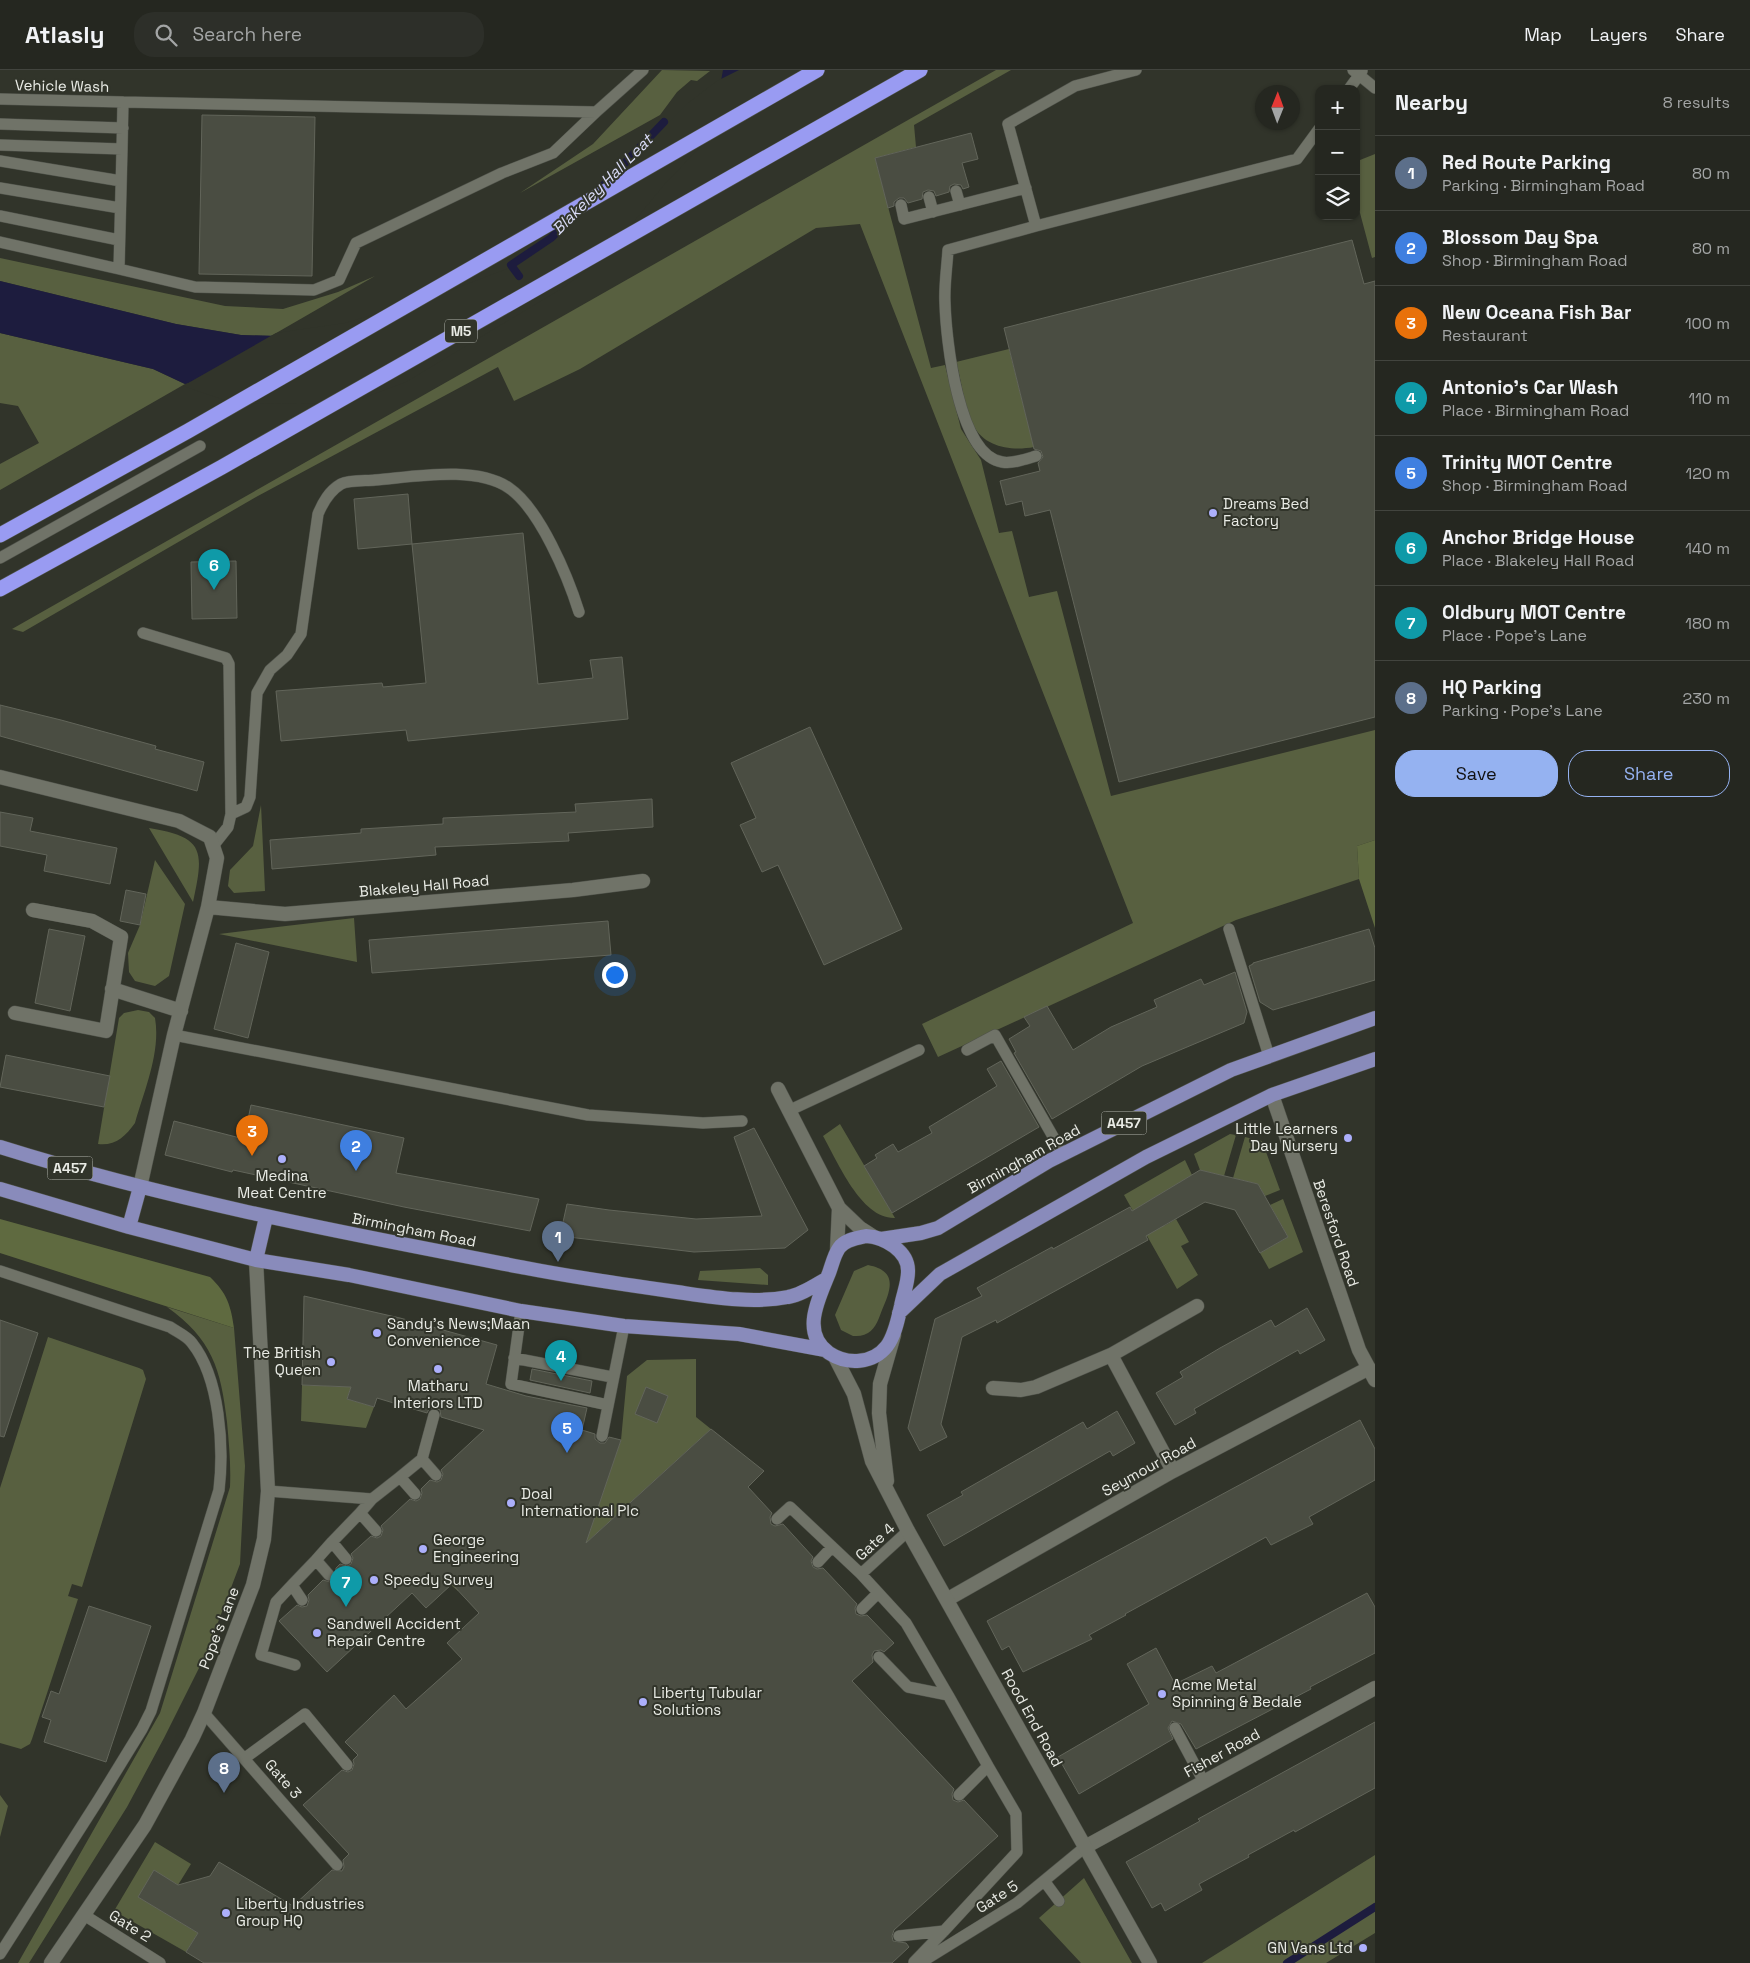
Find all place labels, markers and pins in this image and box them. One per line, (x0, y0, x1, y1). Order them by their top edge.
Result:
place label: Dreams Bed Factory (1223, 494, 1309, 530)
marker: Dreams Bed Factory (1207, 507, 1219, 519)
pin: 6 (198, 549, 230, 590)
pin: 3 (236, 1115, 268, 1156)
place label: Little Learners Day Nursery (1235, 1119, 1338, 1155)
pin: 2 (340, 1130, 372, 1171)
marker: Little Learners Day Nursery (1342, 1132, 1354, 1144)
marker: Medina Meat Centre (276, 1153, 288, 1165)
place label: Medina Meat Centre (237, 1166, 327, 1202)
pin: 1 (542, 1221, 574, 1262)
place label: Sandy's News;Maan Convenience (387, 1314, 530, 1350)
marker: Sandy's News;Maan Convenience (371, 1327, 383, 1339)
pin: 4 (545, 1340, 577, 1381)
place label: The British Queen (243, 1343, 321, 1379)
marker: The British Queen (325, 1356, 337, 1368)
marker: Matharu Interiors LTD (432, 1363, 444, 1375)
place label: Matharu Interiors LTD (393, 1376, 483, 1412)
pin: 5 (551, 1412, 583, 1453)
place label: Doal International Plc (521, 1484, 639, 1520)
marker: Doal International Plc (505, 1497, 517, 1509)
place label: George Engineering (433, 1530, 519, 1566)
marker: George Engineering (417, 1543, 429, 1555)
pin: 7 (330, 1566, 362, 1607)
place label: Speedy Survey (384, 1570, 493, 1589)
marker: Speedy Survey (368, 1574, 380, 1586)
place label: Sandwell Accident Repair Centre (327, 1614, 461, 1650)
marker: Sandwell Accident Repair Centre (311, 1627, 323, 1639)
place label: Acme Metal Spinning & Bedale (1172, 1675, 1302, 1711)
place label: Liberty Tubular Solutions (653, 1683, 763, 1719)
marker: Acme Metal Spinning & Bedale (1156, 1688, 1168, 1700)
marker: Liberty Tubular Solutions (637, 1696, 649, 1708)
pin: 8 (208, 1752, 240, 1793)
place label: Liberty Industries Group HQ (236, 1894, 365, 1930)
marker: Liberty Industries Group HQ (220, 1907, 232, 1919)
place label: GN Vans Ltd (1267, 1938, 1353, 1957)
marker: GN Vans Ltd (1357, 1942, 1369, 1954)

